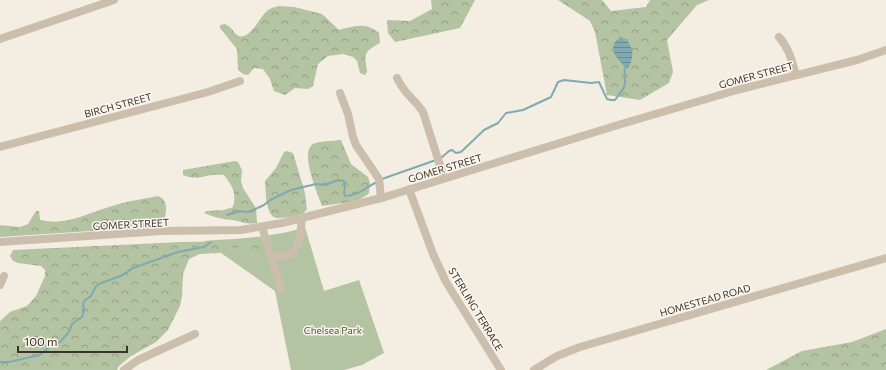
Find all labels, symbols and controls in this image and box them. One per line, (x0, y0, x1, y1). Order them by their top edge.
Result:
street label: GOMER STREET (717, 59, 795, 91)
street label: BIRCH STREET (83, 90, 154, 120)
street label: GOMER STREET (407, 151, 484, 185)
street label: GOMER STREET (92, 216, 170, 232)
street label: STERLING TERRACE (446, 265, 506, 353)
street label: HOMESTEAD ROAD (658, 281, 752, 319)
park label: Chelsea Park (304, 324, 363, 336)
scale bar (18, 328, 127, 354)
text: 100 m (24, 334, 58, 348)

